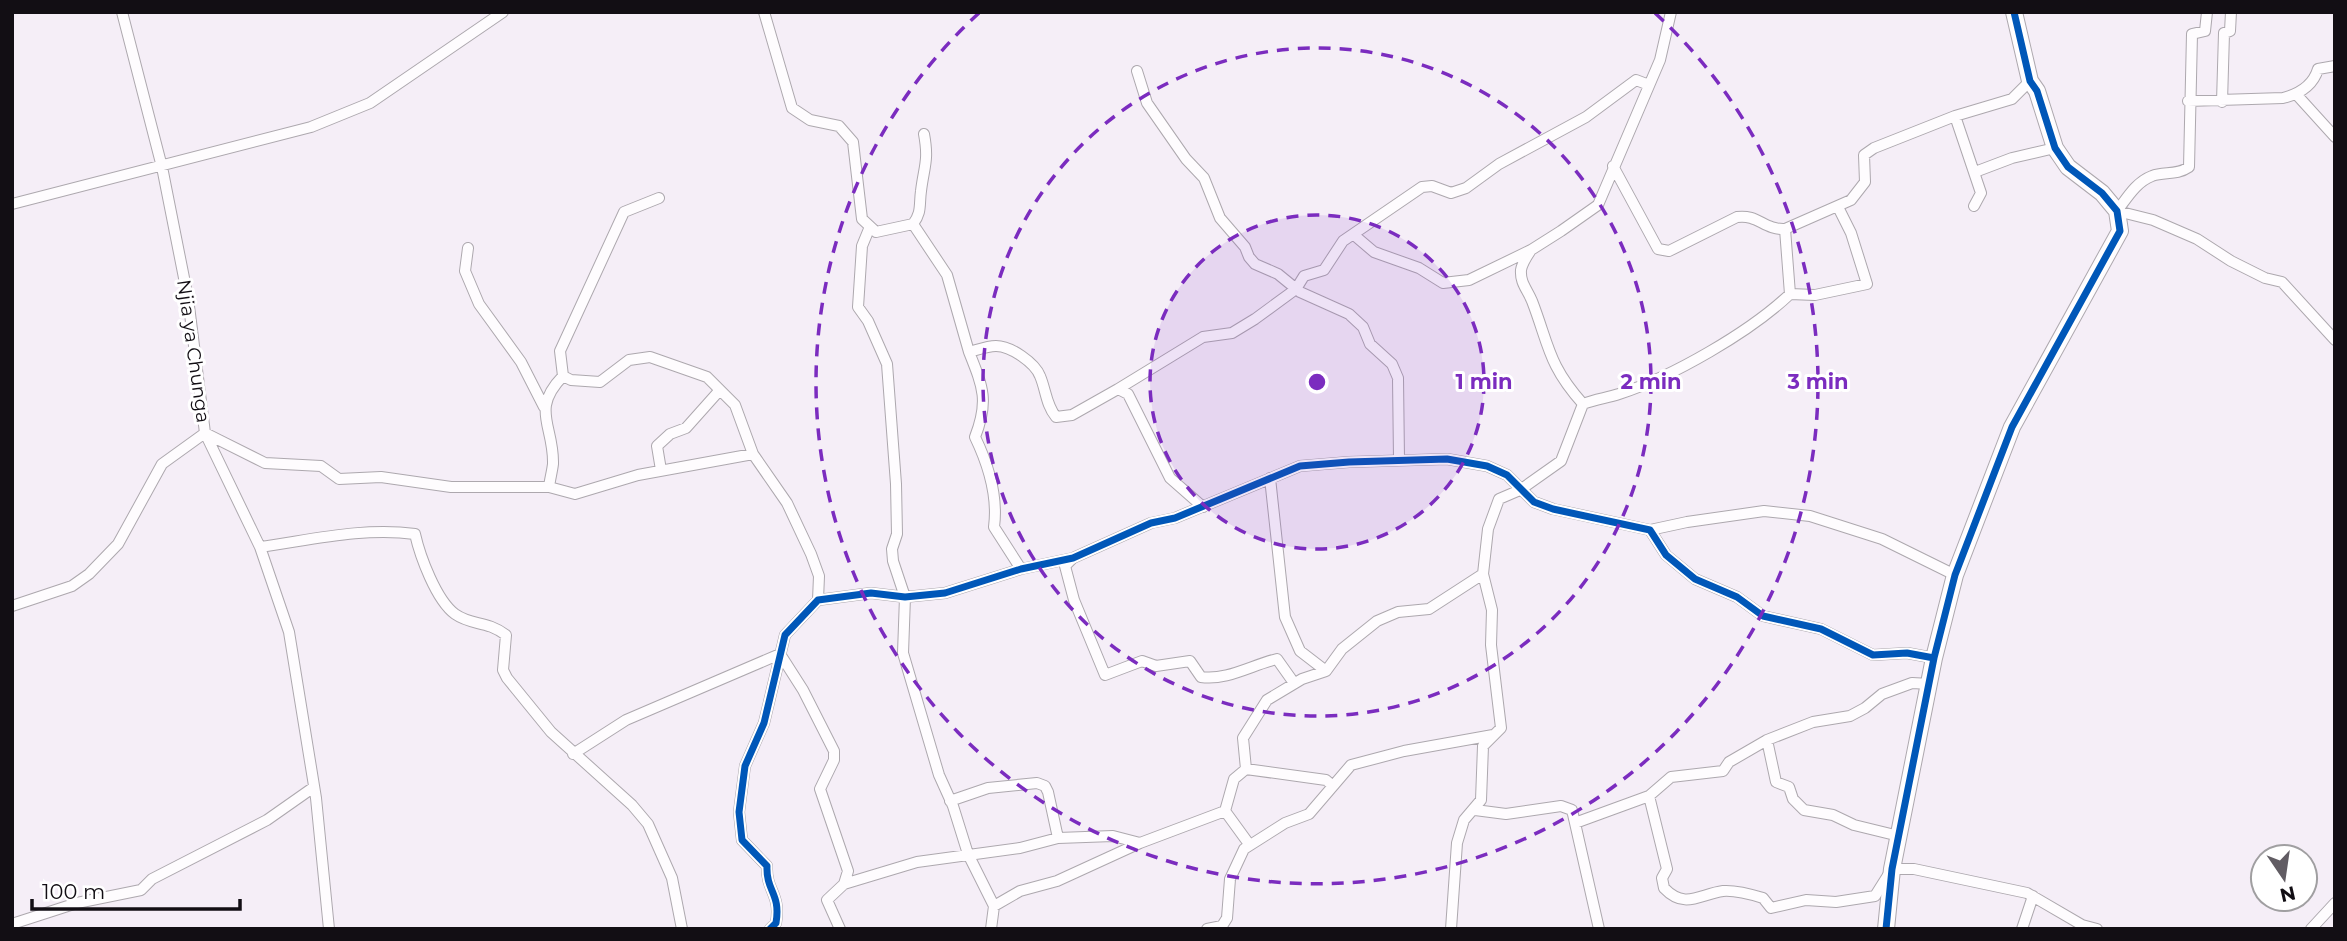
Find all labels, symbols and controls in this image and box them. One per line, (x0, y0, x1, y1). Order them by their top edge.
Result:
street label: Njia ya Chunga (172, 278, 215, 424)
text: 1 min (1455, 369, 1513, 394)
text: 2 min (1620, 369, 1682, 394)
text: 3 min (1786, 369, 1849, 394)
centre of rings (1305, 370, 1329, 394)
north arrow (2249, 843, 2319, 913)
scale bar (32, 867, 240, 911)
text: 100 m (42, 879, 105, 904)
text: N (2278, 881, 2298, 907)

